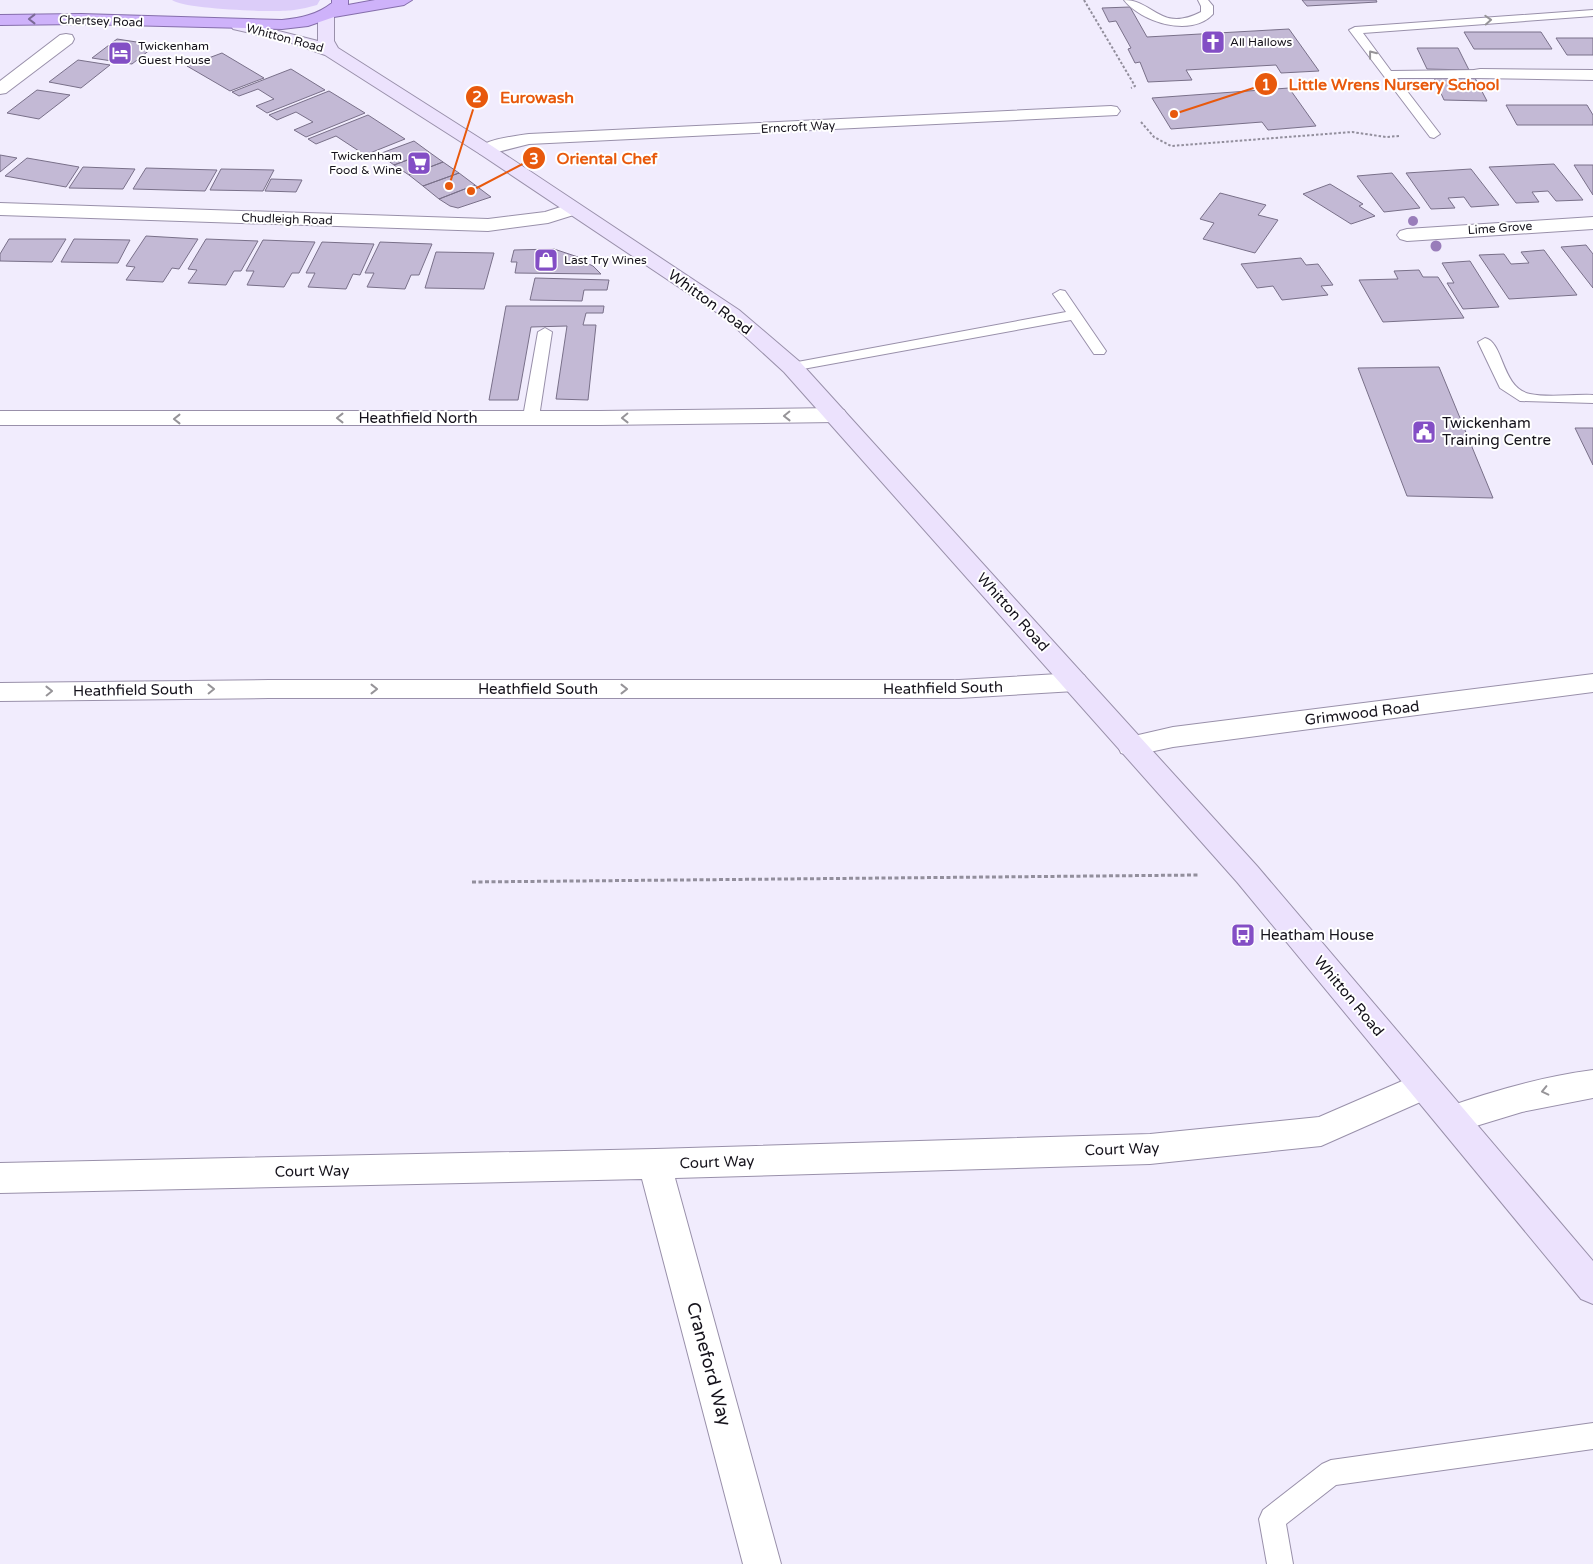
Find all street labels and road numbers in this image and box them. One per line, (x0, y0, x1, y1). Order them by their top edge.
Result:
street label: Chertsey Road (59, 13, 143, 29)
street label: Whitton Road (245, 21, 325, 55)
street label: Erncroft Way (760, 118, 836, 136)
street label: Chudleigh Road (241, 210, 333, 228)
street label: Lime Grove (1467, 219, 1533, 237)
street label: Whitton Road (665, 266, 755, 338)
street label: Heathfield North (358, 409, 478, 427)
street label: Whitton Road (973, 569, 1053, 655)
street label: Heathfield South (883, 678, 1003, 698)
street label: Heathfield South (73, 680, 193, 700)
street label: Heathfield South (478, 680, 598, 698)
street label: Grimwood Road (1304, 697, 1420, 729)
street label: Whitton Road (1310, 952, 1388, 1040)
street label: Court Way (1084, 1139, 1160, 1159)
street label: Court Way (679, 1152, 755, 1172)
street label: Court Way (274, 1161, 350, 1181)
street label: Craneford Way (682, 1300, 736, 1429)

